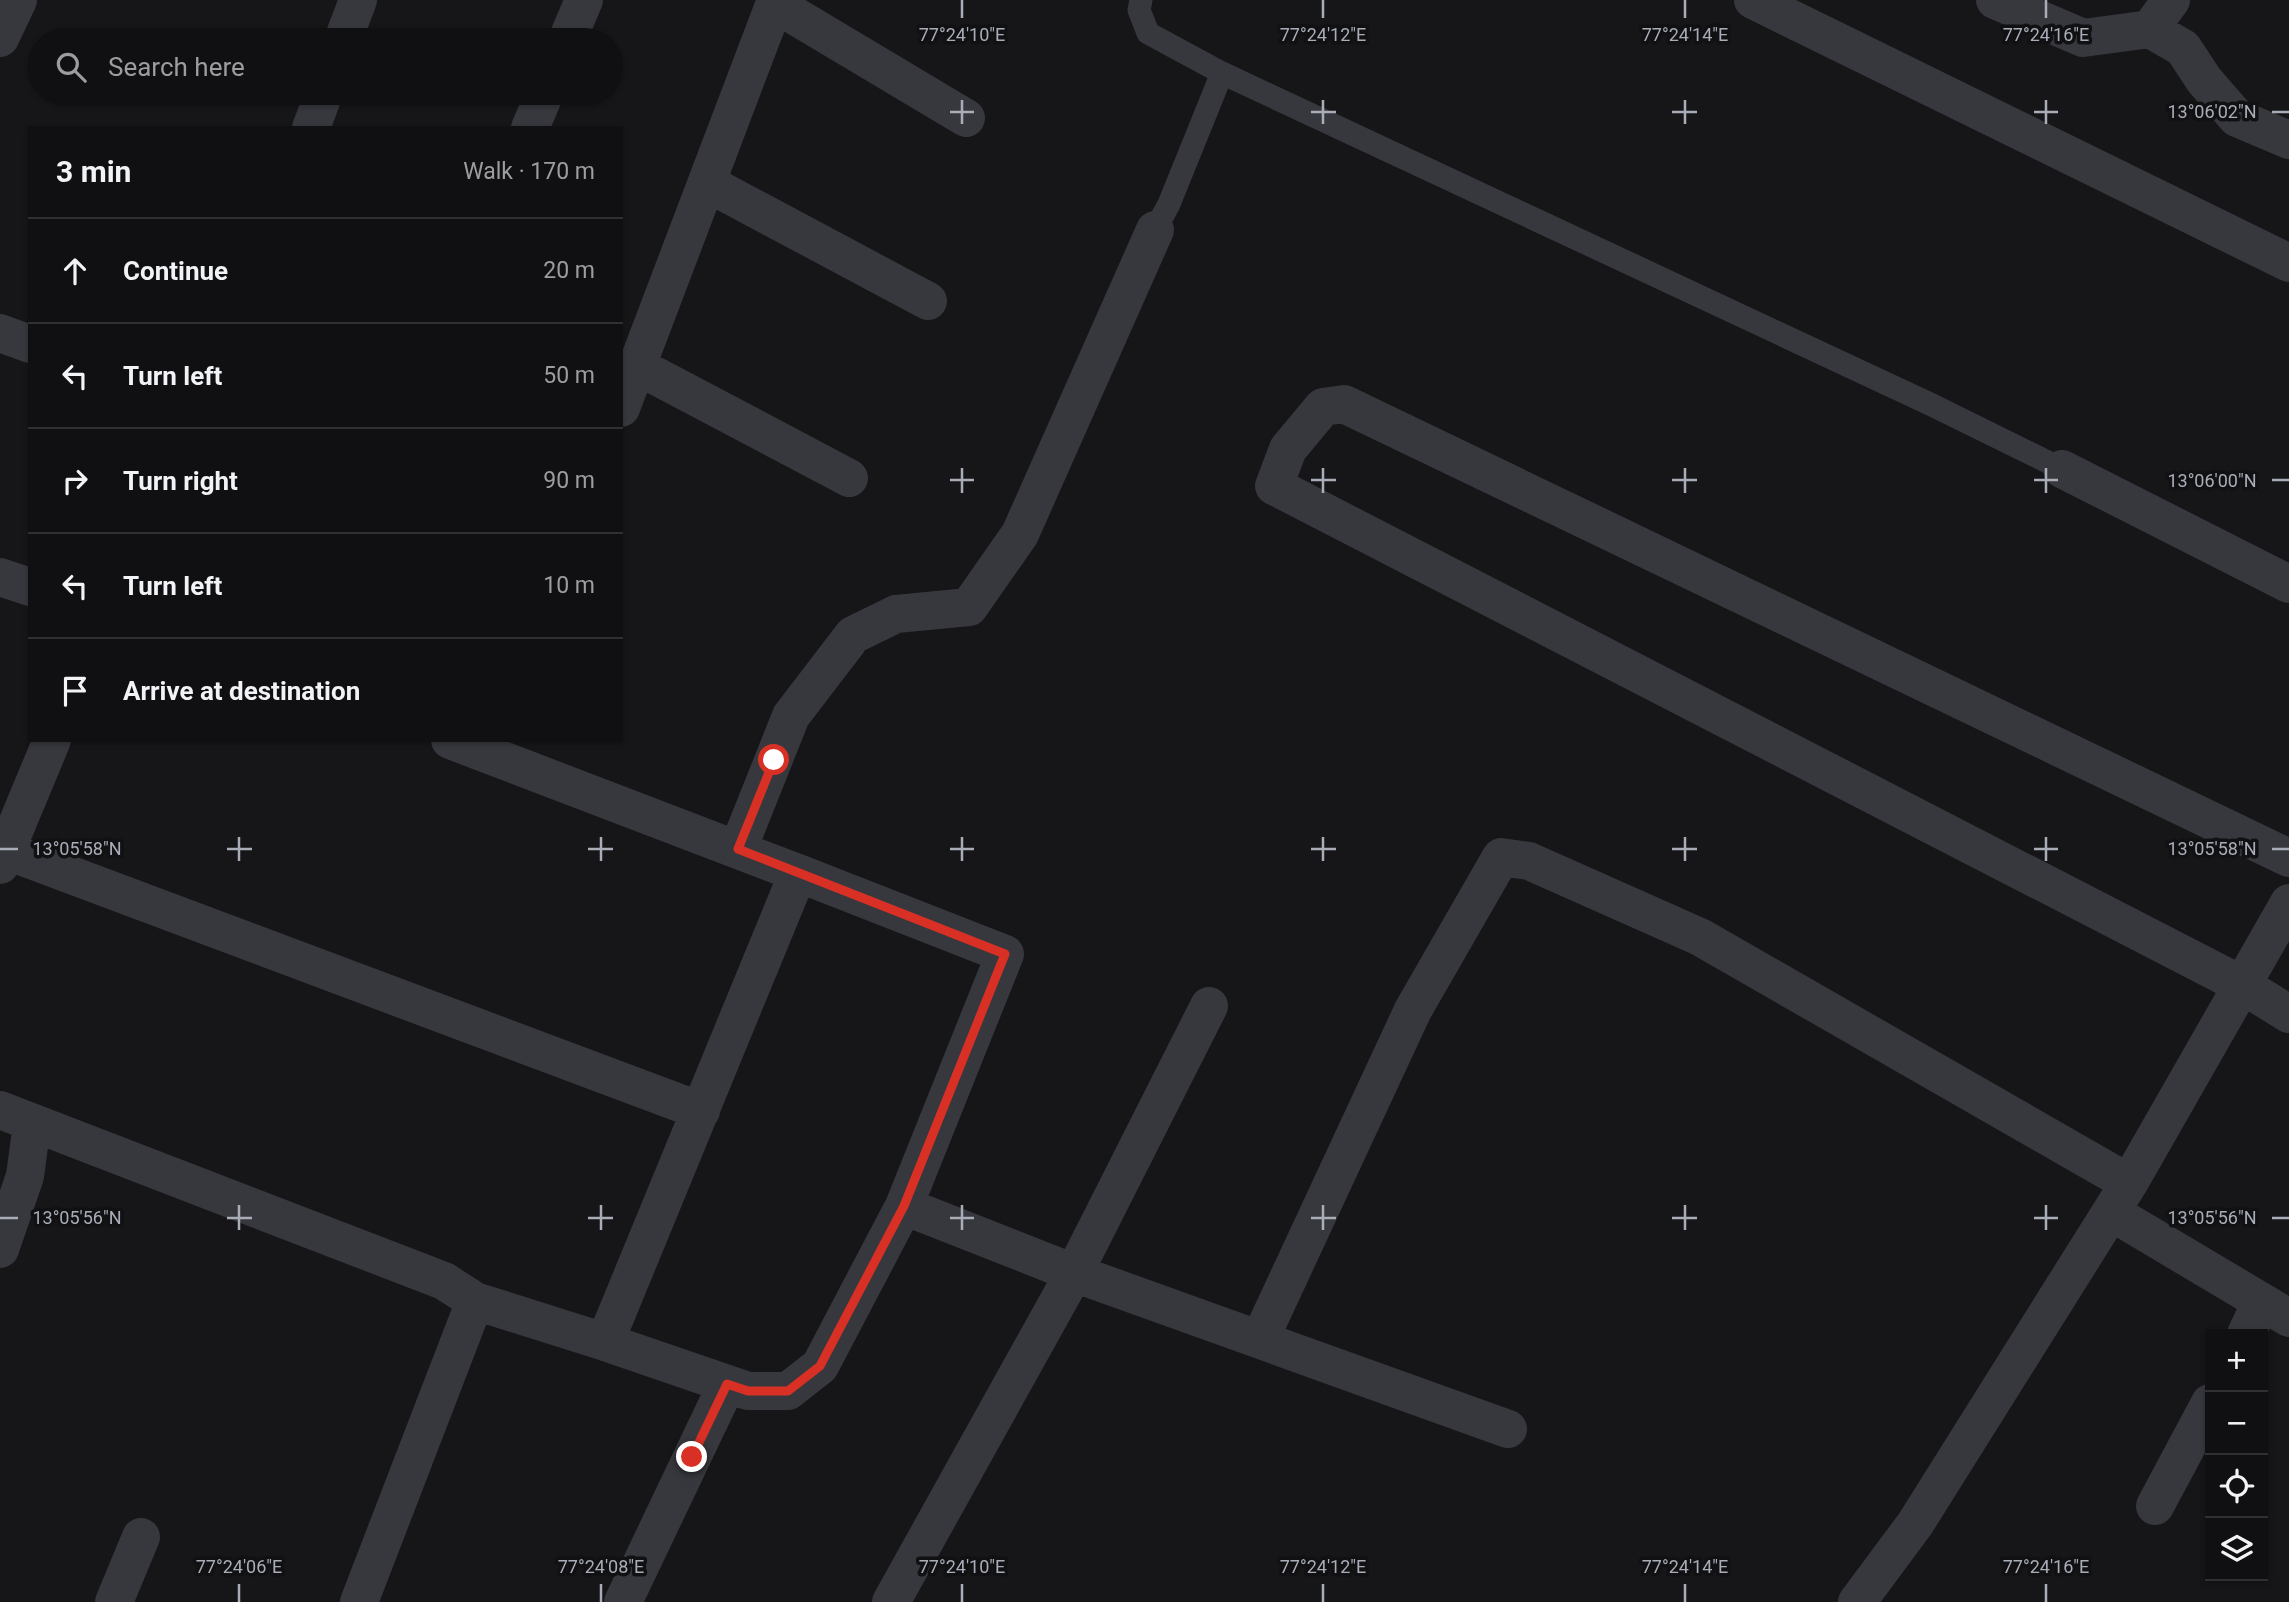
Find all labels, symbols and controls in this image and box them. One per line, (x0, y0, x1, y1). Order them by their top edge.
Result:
text: 77°24'10"E (919, 24, 1005, 45)
text: 77°24'12"E (1280, 24, 1366, 45)
text: 77°24'14"E (1642, 24, 1728, 45)
text: 77°24'16"E (2003, 24, 2089, 45)
search box (28, 28, 623, 105)
icon: search (52, 48, 90, 86)
text: Search here (108, 52, 245, 82)
text: 13°06'02"N (2167, 101, 2257, 122)
text: 3 min (56, 154, 131, 189)
text: Walk · 170 m (463, 158, 595, 185)
icon: ahead (56, 252, 94, 290)
text: Continue (123, 256, 228, 286)
text: 20 m (543, 257, 595, 284)
icon: left (56, 357, 94, 395)
text: Turn left (123, 361, 222, 391)
text: 50 m (543, 362, 595, 389)
icon: right (56, 462, 94, 500)
text: Turn right (123, 466, 238, 496)
text: 90 m (543, 467, 595, 494)
text: 13°06'00"N (2167, 470, 2257, 491)
icon: left (56, 567, 94, 605)
text: Turn left (123, 571, 222, 601)
text: 10 m (543, 572, 595, 599)
icon: arrive (56, 672, 94, 710)
text: Arrive at destination (123, 676, 360, 706)
route start (758, 744, 789, 775)
text: 13°05'58"N (32, 838, 122, 859)
text: 13°05'58"N (2167, 838, 2257, 859)
text: 13°05'56"N (32, 1207, 122, 1228)
text: 13°05'56"N (2167, 1207, 2257, 1228)
map controls (2205, 1329, 2268, 1581)
button: + (2205, 1329, 2268, 1392)
button: − (2205, 1392, 2268, 1455)
route end (676, 1441, 707, 1472)
button: locate (2205, 1455, 2268, 1518)
button: layers (2205, 1518, 2268, 1581)
text: 77°24'06"E (196, 1556, 282, 1577)
text: 77°24'08"E (558, 1556, 644, 1577)
text: 77°24'10"E (919, 1556, 1005, 1577)
text: 77°24'12"E (1280, 1556, 1366, 1577)
text: 77°24'14"E (1642, 1556, 1728, 1577)
text: 77°24'16"E (2003, 1556, 2089, 1577)

